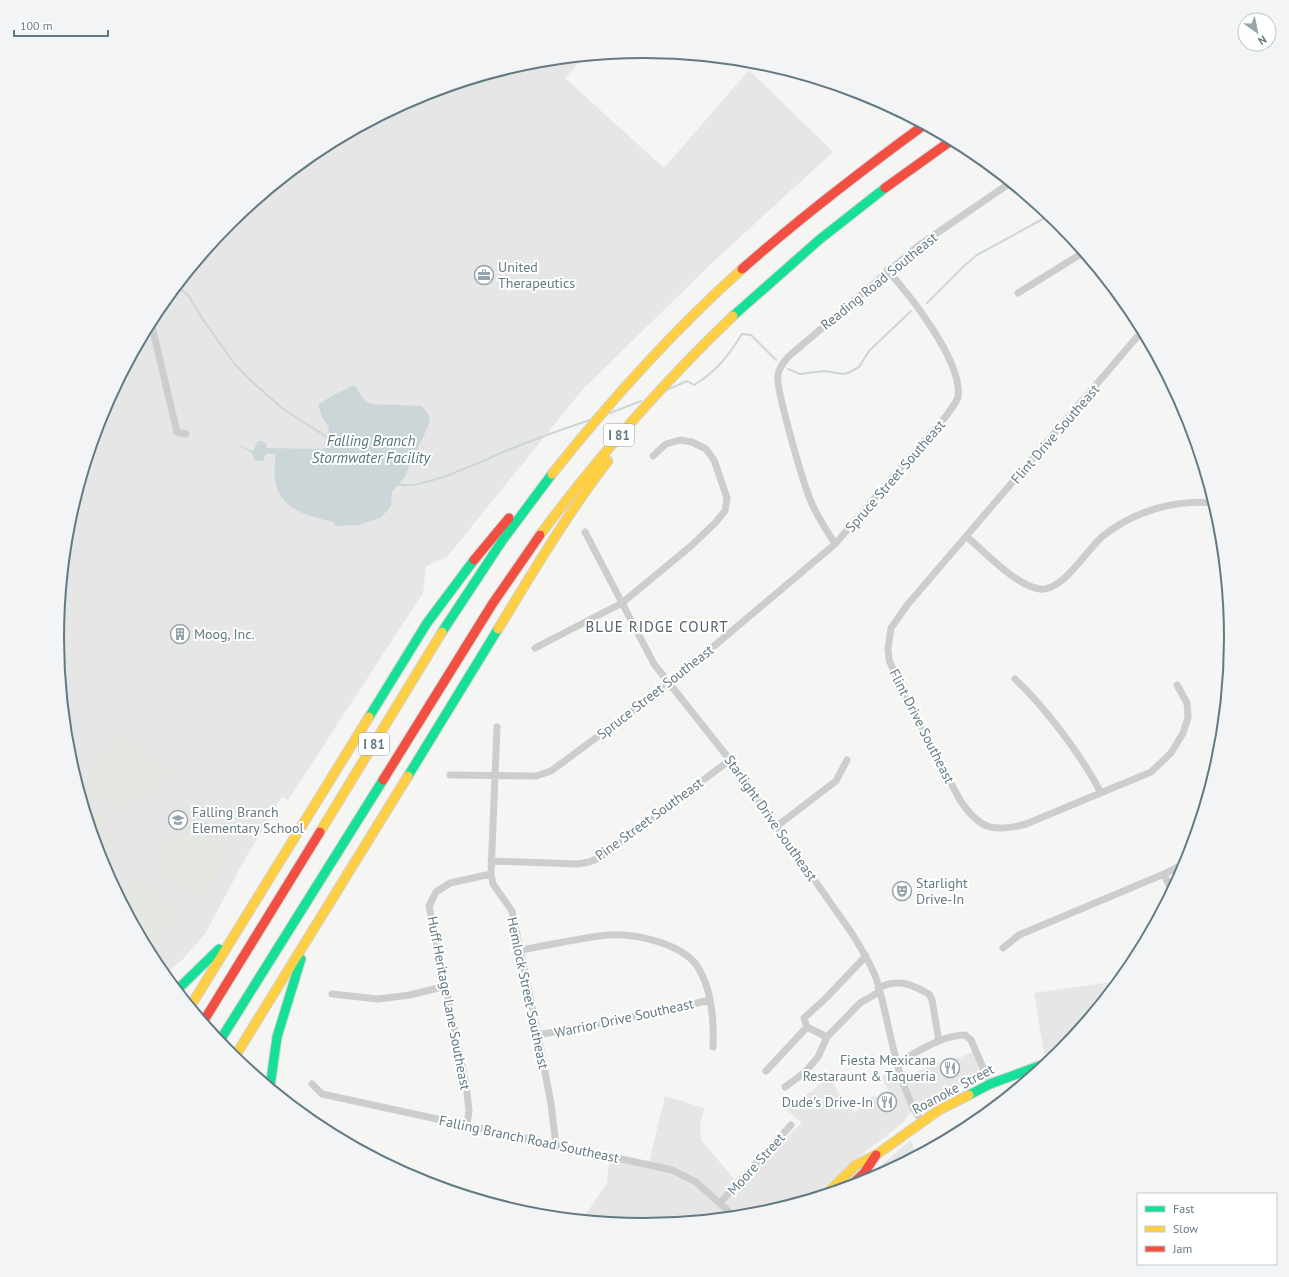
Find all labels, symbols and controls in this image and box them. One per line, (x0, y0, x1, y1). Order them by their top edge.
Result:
scale bar (14, 12, 108, 38)
north arrow (1237, 12, 1277, 52)
text: 100 m (20, 18, 53, 33)
text: N (1256, 33, 1269, 48)
street label: Reading Road Southeast (817, 228, 941, 334)
place label: United Therapeutics (498, 258, 575, 292)
office icon: United Therapeutics (473, 264, 495, 286)
street label: Flint Drive Southeast (1007, 380, 1103, 487)
street label: Spruce Street Southeast (841, 416, 949, 536)
road number: I 81 (604, 424, 634, 446)
water label: Falling Branch Stormwater Facility (312, 431, 432, 467)
district label: BLUE RIDGE COURT (585, 617, 729, 636)
building icon: Moog, Inc. (169, 623, 191, 645)
place label: Moog, Inc. (194, 625, 254, 643)
street label: Spruce Street Southeast (593, 641, 717, 743)
street label: Flint Drive Southeast (885, 666, 959, 786)
road number: I 81 (359, 733, 389, 755)
street label: Starlight Drive Southeast (721, 751, 822, 885)
street label: Pine Street Southeast (591, 774, 707, 864)
place label: Falling Branch Elementary School (192, 803, 304, 837)
school or university icon: Falling Branch Elementary School (167, 809, 189, 831)
place label: Starlight Drive-In (916, 874, 968, 908)
theatre icon: Starlight Drive-In (891, 880, 913, 902)
street label: Huff Heritage Lane Southeast (423, 915, 475, 1092)
street label: Hemlock Street Southeast (503, 915, 553, 1071)
street label: Warrior Drive Southeast (553, 994, 696, 1042)
place label: Fiesta Mexicana Restaraunt & Taqueria (803, 1051, 936, 1085)
restaurant icon: Fiesta Mexicana Restaraunt & Taqueria (939, 1057, 961, 1079)
street label: Roanoke Street (909, 1060, 997, 1118)
restaurant icon: Dude's Drive-In (876, 1091, 898, 1113)
place label: Dude's Drive-In (782, 1093, 873, 1111)
street label: Falling Branch Road Southeast (438, 1111, 621, 1167)
street label: Moore Street (723, 1129, 789, 1199)
legend (1137, 1193, 1277, 1265)
text: Fast (1173, 1201, 1194, 1216)
text: Slow (1173, 1221, 1198, 1236)
text: Jam (1172, 1241, 1192, 1256)

